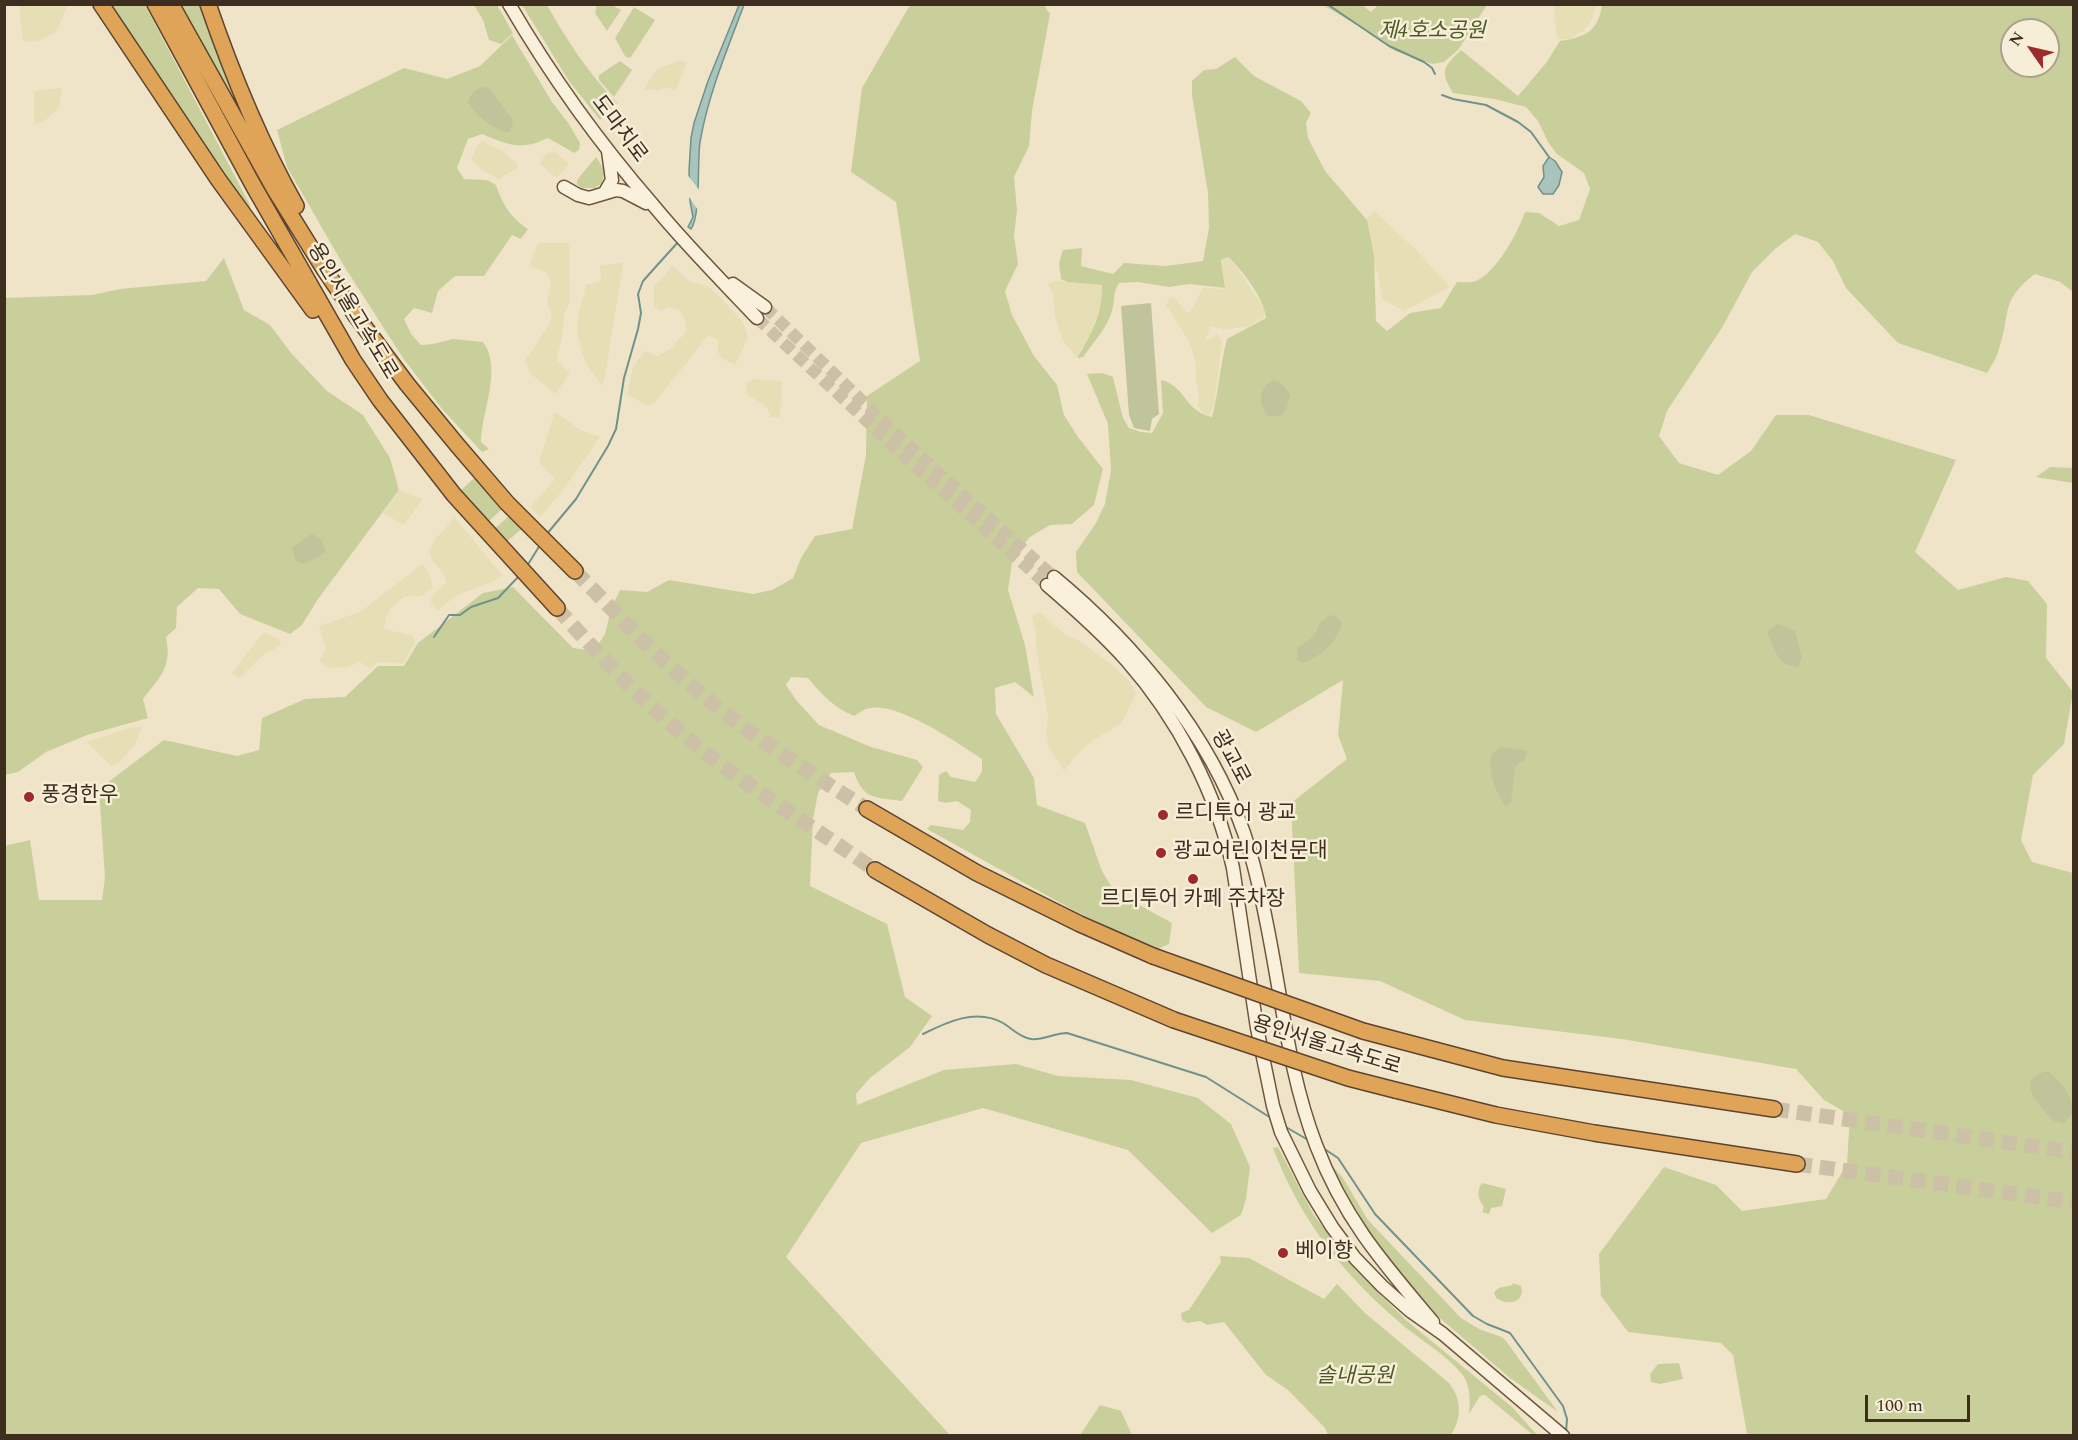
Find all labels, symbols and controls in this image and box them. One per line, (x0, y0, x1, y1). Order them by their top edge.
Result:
north arrow (2000, 18, 2060, 78)
park label: 제4호소공원 (1378, 20, 1486, 46)
text: N (2003, 27, 2030, 51)
street label: 도마치로 (585, 92, 651, 168)
street label: 용인서울고속도로 (300, 239, 402, 385)
street label: 광교로 (1204, 726, 1254, 790)
place label: 풍경한우 (41, 784, 118, 810)
marker: 풍경한우 (22, 790, 36, 804)
place label: 르디투어 광교 (1175, 802, 1296, 828)
marker: 르디투어 광교 (1156, 808, 1170, 822)
place label: 광교어린이천문대 (1173, 840, 1328, 866)
marker: 광교어린이천문대 (1154, 846, 1168, 860)
marker: 르디투어 카페 주차장 (1186, 872, 1200, 886)
place label: 르디투어 카페 주차장 (1101, 888, 1285, 914)
street label: 용인서울고속도로 (1248, 1012, 1404, 1082)
place label: 베이향 (1295, 1240, 1353, 1266)
marker: 베이향 (1276, 1246, 1290, 1260)
park label: 솔내공원 (1316, 1365, 1394, 1391)
scale bar (1868, 1383, 1973, 1421)
text: 100 m (1876, 1392, 1923, 1419)

